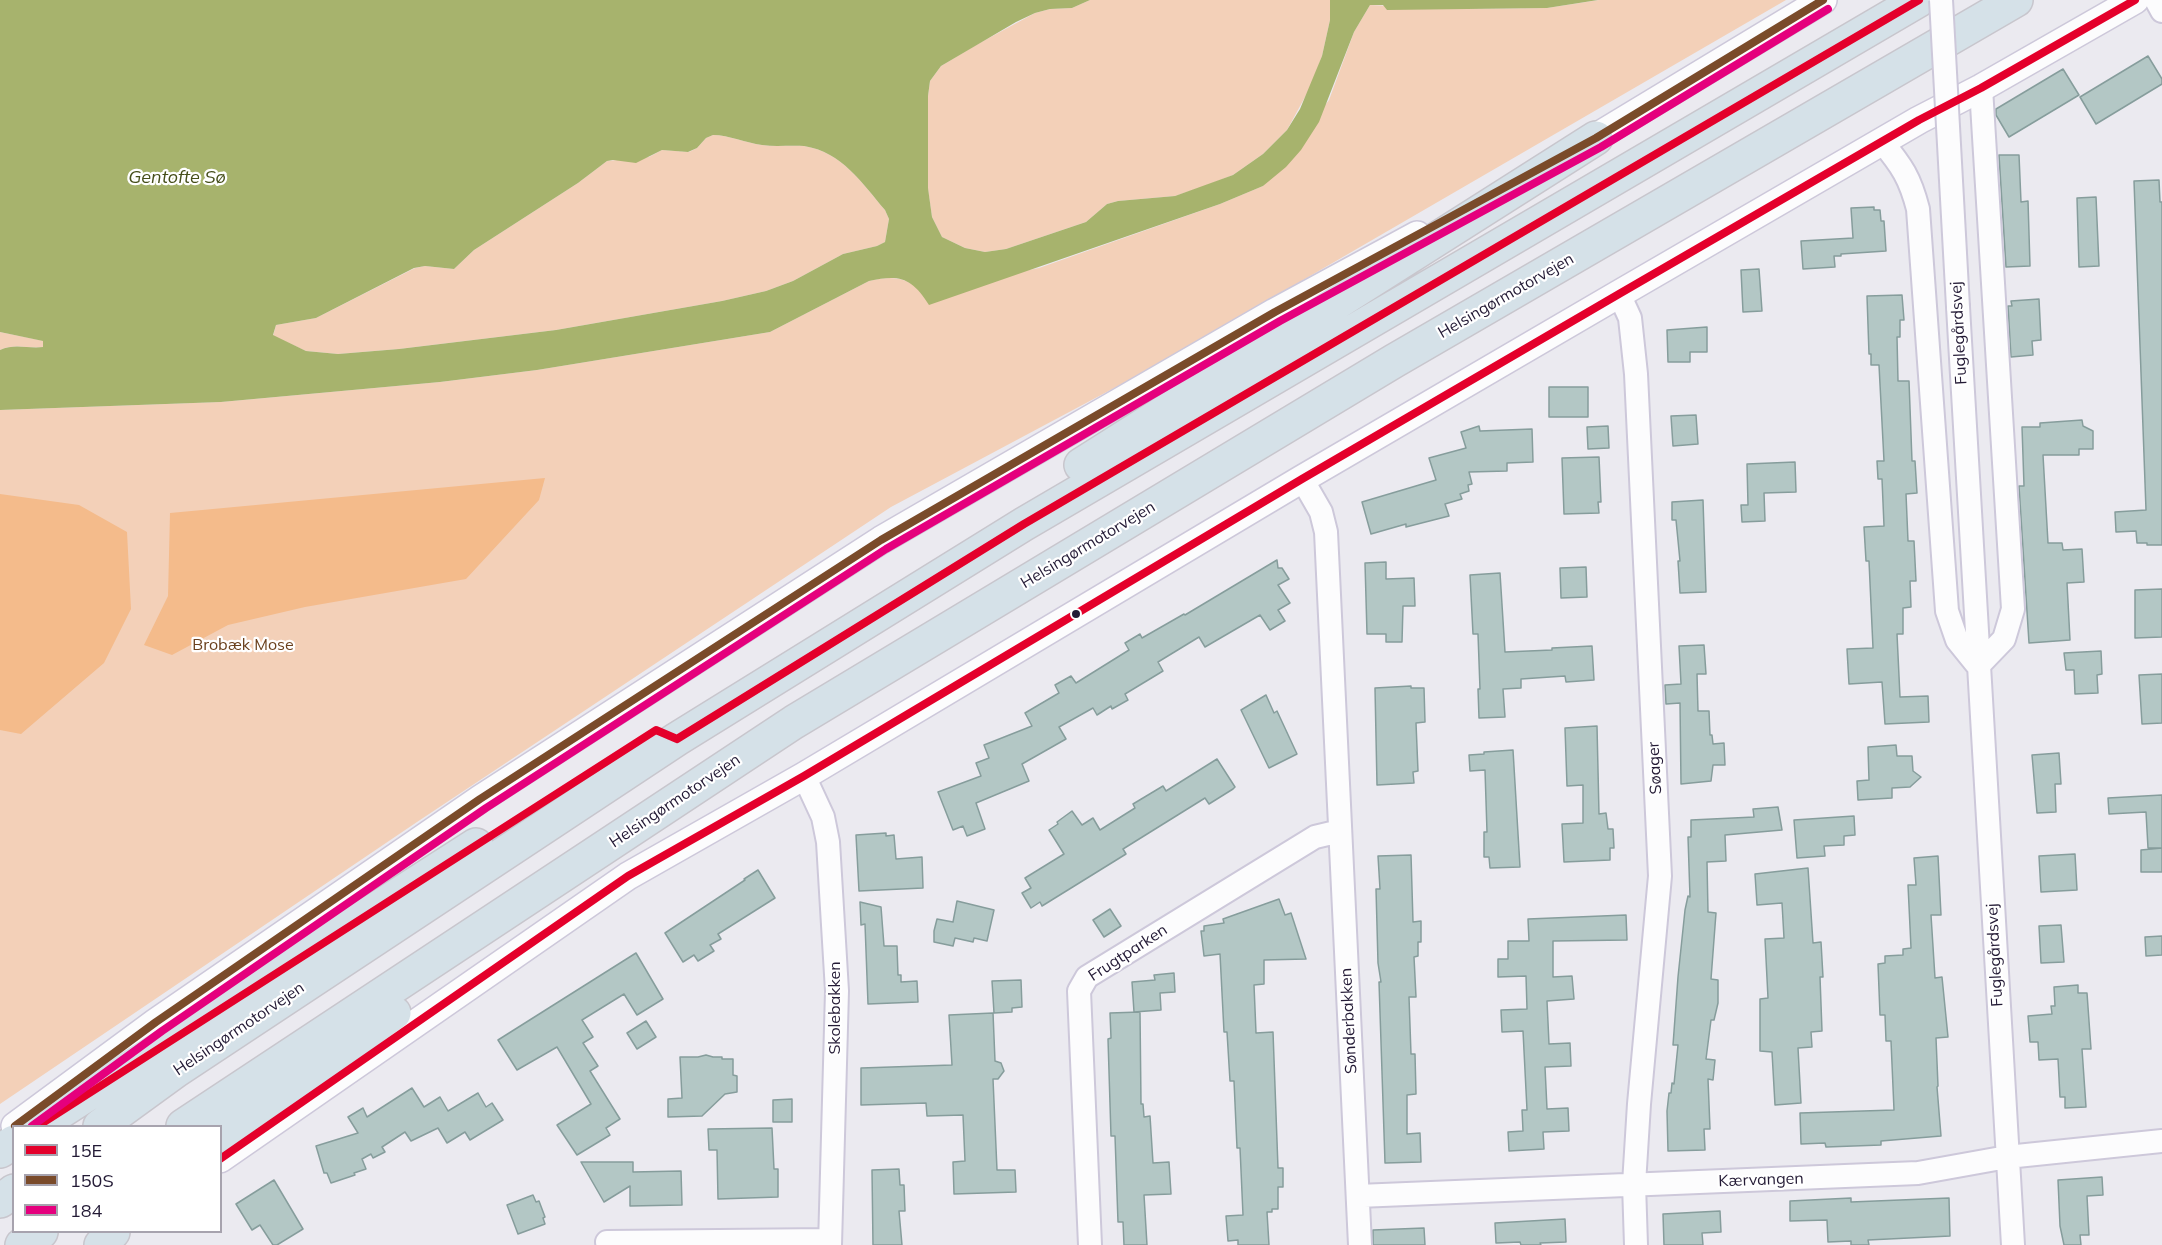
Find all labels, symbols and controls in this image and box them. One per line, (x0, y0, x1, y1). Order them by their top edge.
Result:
water label: Gentofte Sø (128, 167, 226, 189)
street label: Helsingørmotorvejen (1435, 249, 1577, 343)
street label: Fuglegårdsvej (1947, 281, 1971, 385)
street label: Helsingørmotorvejen (1017, 497, 1159, 593)
unlabelled marker (1070, 608, 1082, 620)
park label: Brobæk Mose (192, 635, 294, 655)
street label: Søager (1644, 741, 1666, 795)
street label: Helsingørmotorvejen (606, 750, 744, 852)
street label: Fuglegårdsvej (1983, 903, 2007, 1007)
street label: Frugtparken (1085, 920, 1171, 986)
street label: Skolebakken (825, 961, 845, 1055)
street label: Sønderbakken (1337, 967, 1361, 1075)
street label: Helsingørmotorvejen (170, 978, 308, 1080)
legend (12, 1125, 222, 1233)
text: 15E (70, 1139, 102, 1162)
text: 150S (70, 1169, 114, 1192)
street label: Kærvangen (1718, 1169, 1804, 1191)
text: 184 (70, 1199, 102, 1222)

